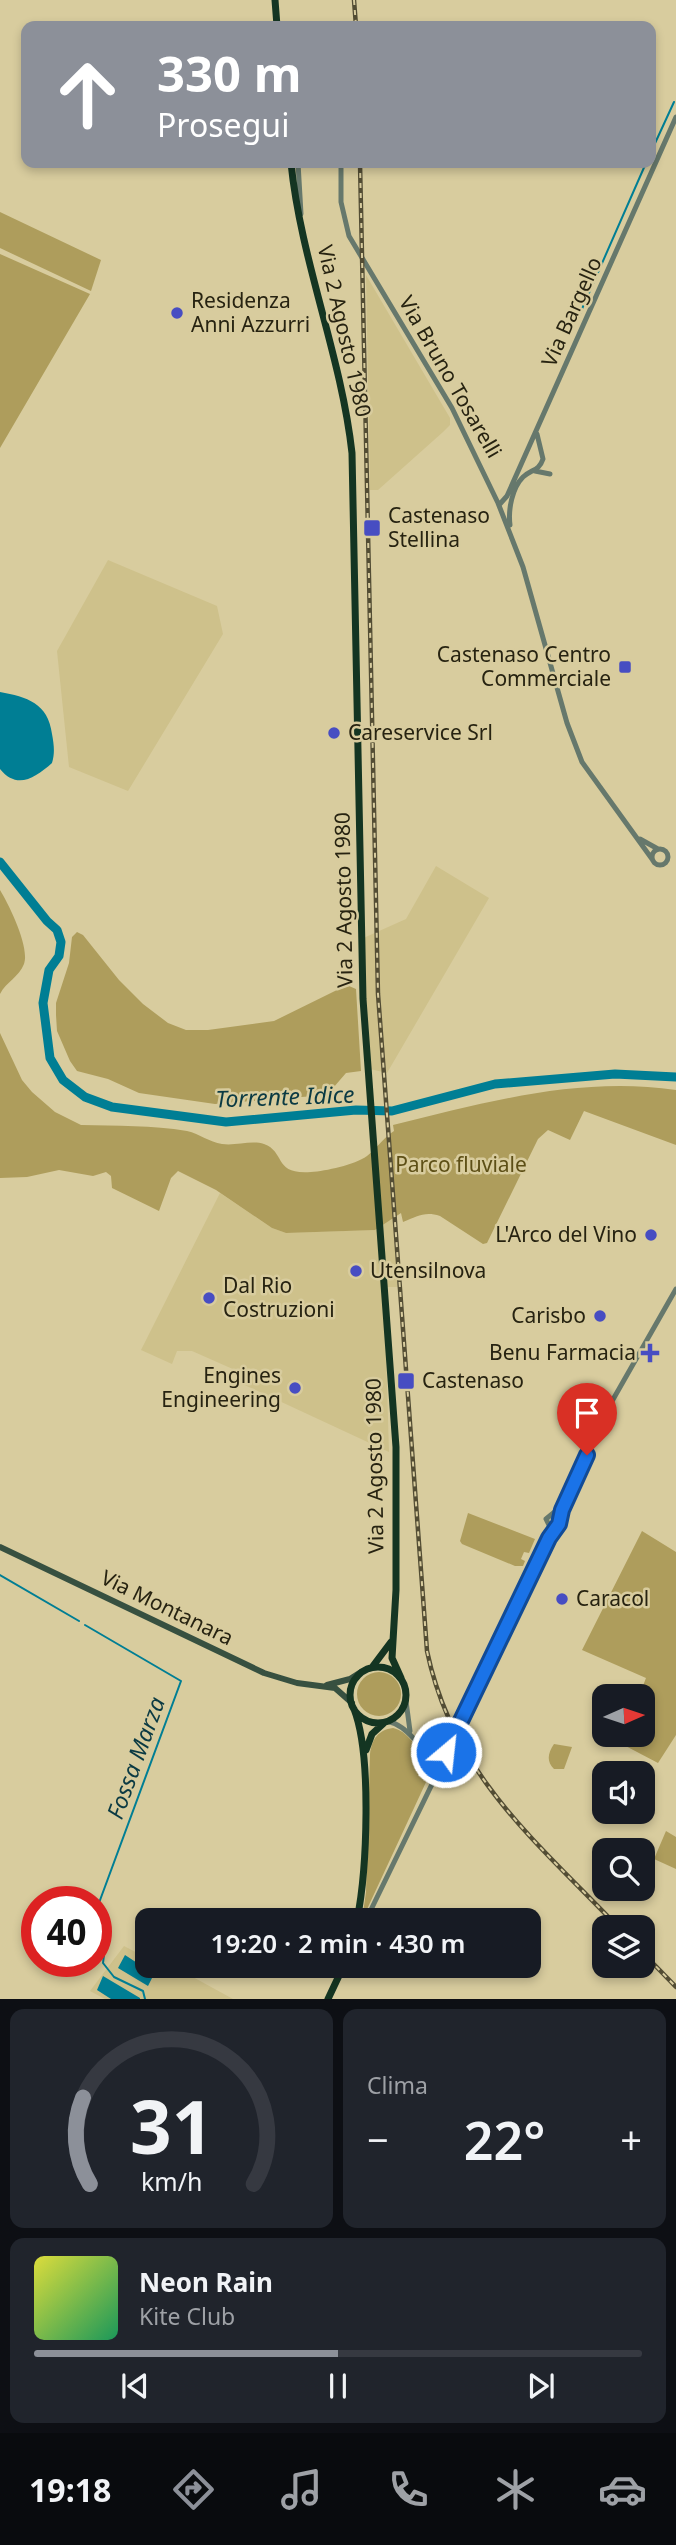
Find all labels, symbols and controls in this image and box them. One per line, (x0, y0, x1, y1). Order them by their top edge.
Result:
text: 330 m (157, 40, 302, 106)
icon: ahead (42, 49, 133, 140)
text: Prosegui (157, 103, 289, 146)
street label: Via 2 Agosto 1980 (312, 242, 378, 419)
street label: Via Bargello (534, 252, 608, 371)
place label: Residenza Anni Azzurri (191, 286, 310, 338)
street label: Via Bruno Tosarelli (393, 290, 509, 463)
marker: Residenza Anni Azzurri (169, 305, 185, 321)
place label: Castenaso Stellina (388, 501, 490, 553)
marker: Castenaso Stellina (362, 518, 382, 538)
place label: Castenaso Centro Commerciale (437, 640, 611, 692)
marker: Castenaso Centro Commerciale (617, 659, 633, 675)
place label: Careservice Srl (348, 718, 493, 746)
marker: Careservice Srl (326, 725, 342, 741)
street label: Via 2 Agosto 1980 (327, 812, 359, 988)
water label: Torrente Idice (215, 1078, 355, 1114)
park label: Parco fluviale (395, 1150, 527, 1178)
place label: L'Arco del Vino (495, 1220, 637, 1248)
marker: L'Arco del Vino (643, 1227, 659, 1243)
place label: Utensilnova (370, 1256, 486, 1284)
marker: Utensilnova (348, 1263, 364, 1279)
place label: Dal Rio Costruzioni (223, 1271, 335, 1323)
marker: Dal Rio Costruzioni (201, 1290, 217, 1306)
place label: Carisbo (511, 1301, 586, 1329)
marker: Carisbo (592, 1308, 608, 1324)
place label: Benu Farmacia (489, 1338, 636, 1366)
marker: Benu Farmacia (642, 1345, 658, 1361)
place label: Engines Engineering (161, 1361, 281, 1413)
place label: Castenaso (422, 1366, 524, 1394)
marker: Castenaso (396, 1371, 416, 1391)
street label: Via 2 Agosto 1980 (358, 1378, 390, 1554)
marker: Engines Engineering (287, 1380, 303, 1396)
pin (557, 1383, 617, 1455)
icon: arrive (568, 1394, 606, 1432)
street label: Via Montanara (97, 1563, 238, 1651)
place label: Caracol (576, 1584, 649, 1612)
marker: Caracol (554, 1591, 570, 1607)
north arrow (592, 1684, 654, 1746)
map controls (592, 1684, 655, 1978)
water label: Fossa Marza (98, 1692, 172, 1823)
position arrow (409, 1715, 483, 1789)
button: sound (592, 1761, 655, 1824)
button: search (592, 1838, 655, 1901)
speed limit sign: 40 (21, 1886, 112, 1977)
button: layers (592, 1915, 655, 1978)
text: 19:20 · 2 min · 430 m (211, 1925, 465, 1961)
text: Clima (367, 2069, 428, 2101)
text: 31 (130, 2077, 213, 2176)
text: 22° (464, 2104, 545, 2175)
text: − (367, 2113, 389, 2165)
text: + (620, 2113, 642, 2165)
text: km/h (141, 2164, 202, 2198)
text: Neon Rain (139, 2264, 273, 2300)
text: Kite Club (139, 2300, 235, 2332)
icon: previous (116, 2367, 154, 2405)
icon: pause (319, 2367, 357, 2405)
icon: next (522, 2367, 560, 2405)
icon: directions (169, 2465, 218, 2514)
icon: music (277, 2465, 326, 2514)
icon: phone (384, 2465, 433, 2514)
icon: climate (491, 2465, 540, 2514)
icon: car (598, 2465, 647, 2514)
text: 19:18 (29, 2468, 111, 2511)

